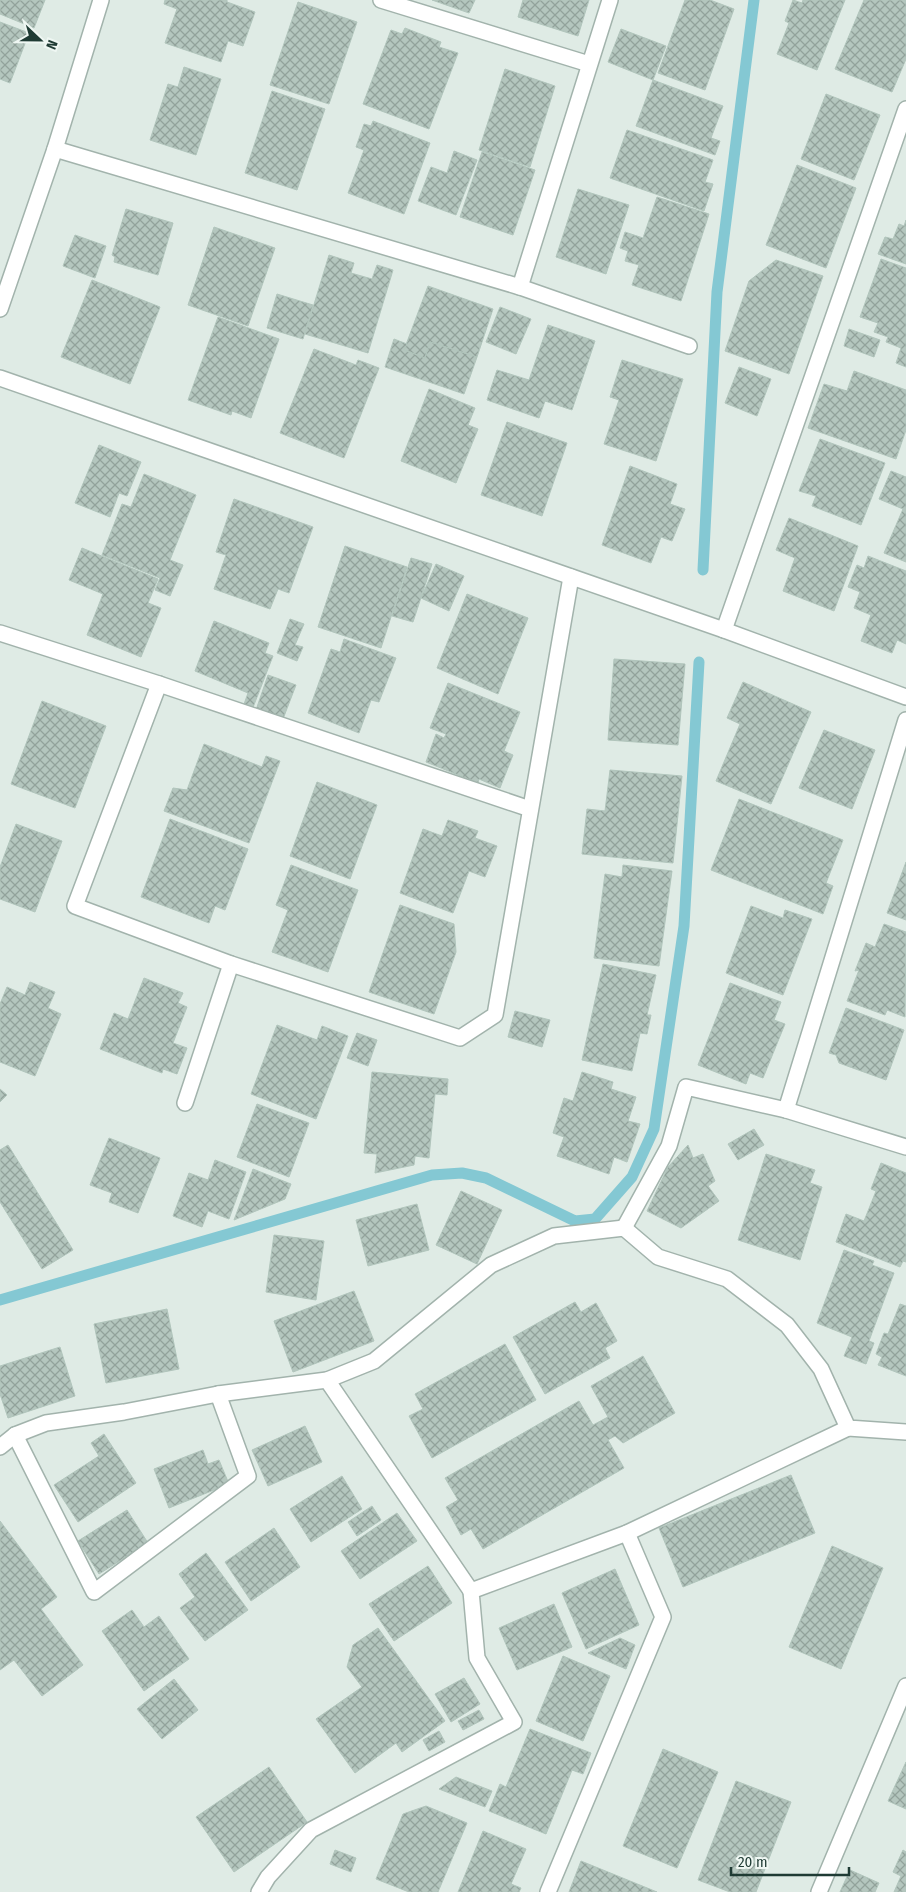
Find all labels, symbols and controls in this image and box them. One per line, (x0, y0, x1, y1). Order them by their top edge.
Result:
north arrow (15, 15, 65, 65)
text: N (42, 38, 61, 52)
scale bar (731, 1844, 848, 1876)
text: 20 m (738, 1853, 768, 1871)

